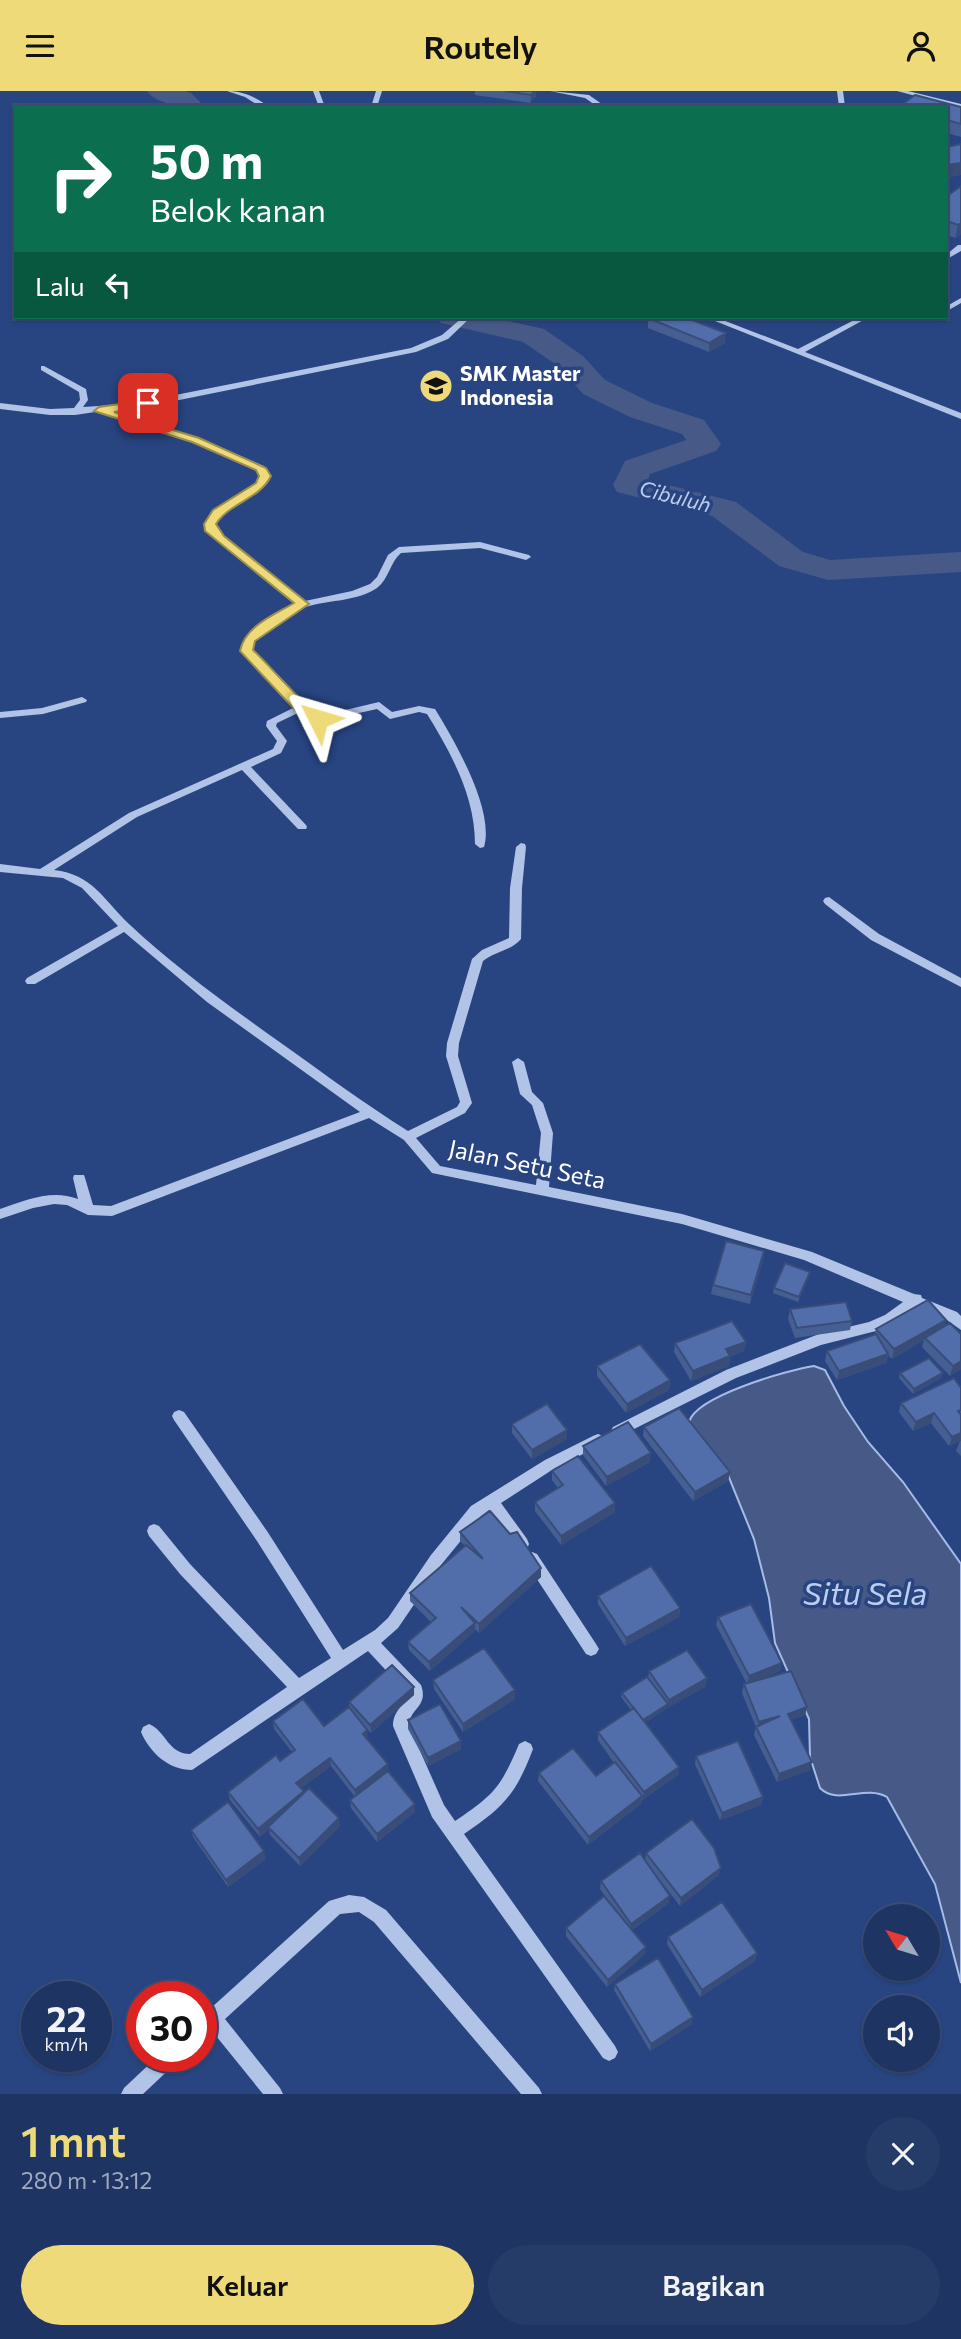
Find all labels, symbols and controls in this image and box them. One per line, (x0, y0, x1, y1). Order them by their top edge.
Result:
text: Routely (424, 26, 537, 66)
icon: menu (21, 27, 59, 65)
icon: person (902, 27, 940, 65)
text: 50 m (150, 129, 263, 189)
icon: right (35, 133, 126, 224)
text: Belok kanan (150, 189, 326, 229)
icon: left (99, 266, 137, 304)
text: Lalu (35, 270, 85, 301)
place label: SMK Master Indonesia (460, 360, 581, 409)
school or university icon: SMK Master Indonesia (417, 367, 455, 405)
pin (118, 373, 178, 433)
icon: arrive (129, 384, 167, 422)
water label: Cibuluh (637, 475, 714, 517)
position arrow (281, 682, 355, 756)
street label: Jalan Setu Seta (446, 1133, 609, 1194)
water label: Situ Sela (803, 1572, 927, 1612)
north arrow (863, 1904, 940, 1981)
map controls (863, 1904, 940, 2072)
speed limit sign: 30 (126, 1981, 217, 2072)
button: sound (863, 1995, 940, 2072)
text: 22 (47, 1996, 86, 2039)
text: km/h (45, 2033, 88, 2055)
text: 1 mnt (21, 2114, 126, 2166)
button: close (866, 2117, 940, 2191)
text: 280 m · 13:12 (21, 2166, 152, 2194)
button: Keluar (21, 2245, 474, 2325)
button: Bagikan (488, 2245, 940, 2325)

